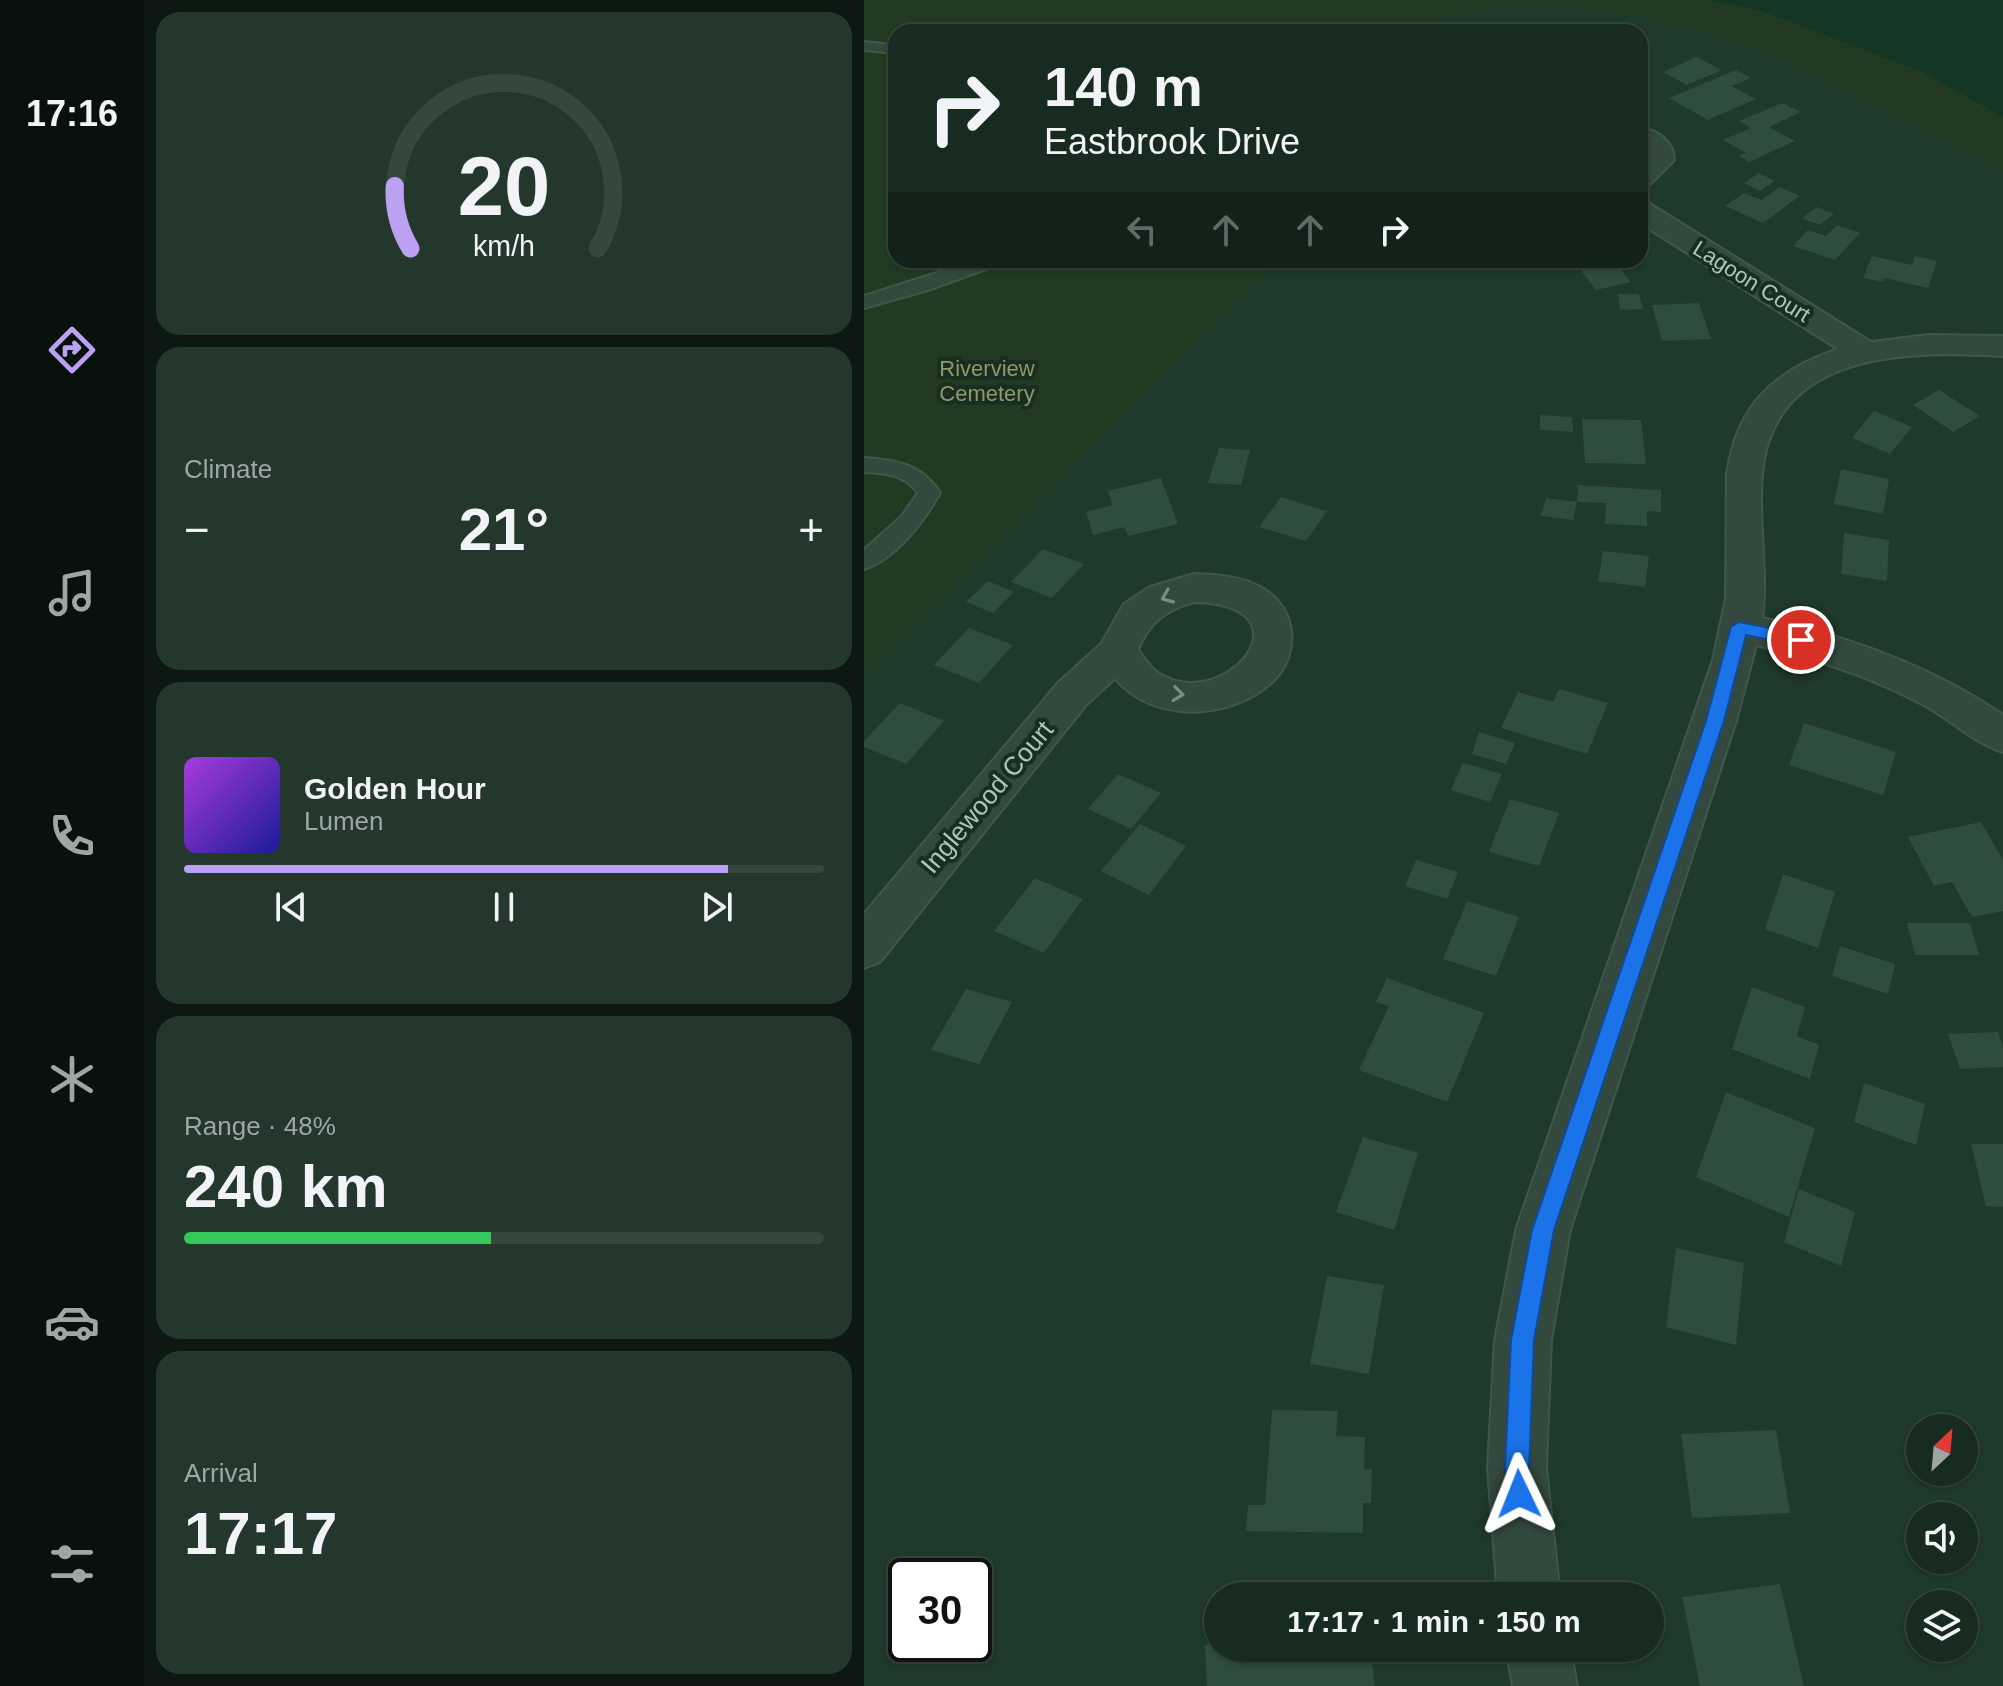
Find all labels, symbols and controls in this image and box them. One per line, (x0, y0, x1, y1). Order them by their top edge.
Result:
text: 140 m (1044, 55, 1203, 118)
icon: right (912, 56, 1016, 160)
text: 17:16 (26, 93, 118, 134)
text: Eastbrook Drive (1044, 121, 1300, 162)
text: 20 (458, 140, 550, 233)
icon: left (1120, 208, 1164, 252)
icon: ahead (1204, 208, 1248, 252)
icon: ahead (1288, 208, 1332, 252)
icon: right (1372, 208, 1416, 252)
text: km/h (473, 231, 535, 263)
street label: Lagoon Court (1689, 235, 1815, 327)
icon: directions (44, 322, 100, 378)
park label: Riverview Cemetery (939, 356, 1035, 406)
text: Climate (184, 454, 272, 484)
text: 21° (459, 496, 549, 563)
text: − (184, 505, 210, 554)
text: + (798, 505, 824, 554)
icon: music (44, 565, 100, 621)
one-way arrow (1161, 588, 1176, 604)
pin (1767, 606, 1835, 674)
icon: arrive (1779, 618, 1823, 662)
one-way arrow (1172, 686, 1185, 703)
street label: Inglewood Court (915, 714, 1060, 879)
text: Golden Hour (304, 772, 486, 805)
text: Lumen (304, 806, 384, 836)
icon: phone (44, 808, 100, 864)
icon: previous (269, 885, 313, 929)
icon: pause (482, 885, 526, 929)
icon: next (695, 885, 739, 929)
icon: climate (44, 1051, 100, 1107)
text: Range · 48% (184, 1111, 336, 1141)
text: 240 km (184, 1153, 388, 1220)
icon: car (44, 1294, 100, 1350)
north arrow (1906, 1414, 1978, 1486)
map controls (1906, 1414, 1978, 1662)
position arrow (1477, 1452, 1561, 1536)
text: Arrival (184, 1458, 258, 1488)
text: 17:17 (184, 1500, 337, 1567)
button: sound (1906, 1502, 1978, 1574)
icon: filters (44, 1536, 100, 1592)
speed limit sign: 30 (888, 1558, 992, 1662)
button: layers (1906, 1590, 1978, 1662)
text: 17:17 · 1 min · 150 m (1287, 1605, 1581, 1638)

